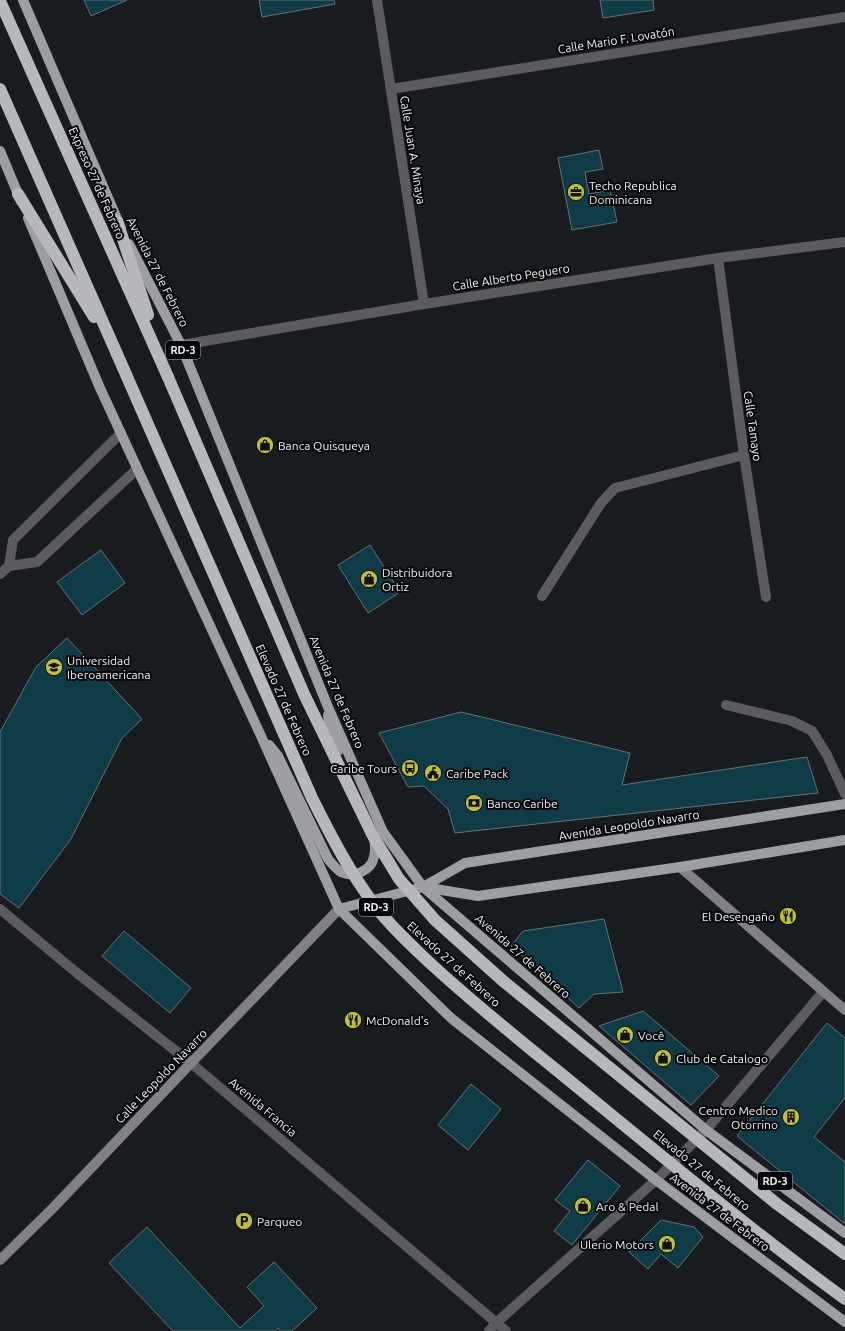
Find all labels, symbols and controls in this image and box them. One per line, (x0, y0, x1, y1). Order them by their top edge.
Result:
street label: Calle Mario F. Lovatón (557, 24, 675, 56)
street label: Calle Juan A. Minaya (398, 95, 428, 205)
street label: Expreso 27 de Febrero (66, 125, 128, 241)
place label: Techo Republica Dominicana (589, 179, 677, 206)
office icon: Techo Republica Dominicana (566, 182, 586, 202)
street label: Avenida 27 de Febrero (125, 215, 191, 329)
street label: Calle Alberto Peguero (452, 261, 570, 293)
road number: RD-3 (166, 341, 200, 359)
street label: Calle Tamayo (742, 390, 764, 462)
shop icon: Banca Quisqueya (255, 435, 275, 455)
place label: Banca Quisqueya (278, 439, 370, 452)
place label: Distribuidora Ortiz (382, 566, 452, 593)
shop icon: Distribuidora Ortiz (359, 569, 379, 589)
street label: Avenida 27 de Febrero (307, 634, 367, 750)
street label: Elevado 27 de Febrero (254, 642, 314, 758)
place label: Universidad Iberoamericana (67, 654, 151, 681)
school or university icon: Universidad Iberoamericana (44, 657, 64, 677)
bus stop icon: Caribe Tours (400, 758, 420, 778)
place label: Caribe Tours (330, 762, 397, 775)
public building icon: Caribe Pack (423, 763, 443, 783)
place label: Caribe Pack (446, 767, 508, 780)
bank icon: Banco Caribe (464, 793, 484, 813)
place label: Banco Caribe (487, 797, 558, 810)
street label: Avenida Leopoldo Navarro (558, 807, 700, 843)
road number: RD-3 (359, 898, 393, 916)
restaurant icon: El Desengaño (778, 906, 798, 926)
place label: El Desengaño (702, 910, 775, 923)
street label: Avenida 27 de Febrero (473, 911, 573, 1001)
street label: Elevado 27 de Febrero (405, 919, 503, 1009)
restaurant icon: McDonald's (343, 1010, 363, 1030)
place label: McDonald's (366, 1014, 429, 1027)
shop icon: Você (615, 1025, 635, 1045)
street label: Calle Leopoldo Navarro (113, 1026, 209, 1126)
place label: Você (638, 1029, 664, 1042)
shop icon: Club de Catalogo (653, 1048, 673, 1068)
place label: Club de Catalogo (676, 1052, 768, 1065)
street label: Avenida Francia (227, 1075, 299, 1139)
place label: Centro Medico Otorrino (699, 1104, 778, 1131)
building icon: Centro Medico Otorrino (781, 1107, 801, 1127)
street label: Elevado 27 de Febrero (651, 1127, 753, 1213)
street label: Avenida 27 de Febrero (668, 1170, 772, 1254)
road number: RD-3 (758, 1172, 792, 1190)
shop icon: Aro & Pedal (573, 1196, 593, 1216)
place label: Aro & Pedal (596, 1200, 659, 1213)
parking icon: Parqueo (234, 1211, 254, 1231)
place label: Parqueo (257, 1215, 302, 1228)
shop icon: Ulerio Motors (657, 1234, 677, 1254)
place label: Ulerio Motors (580, 1238, 654, 1251)

